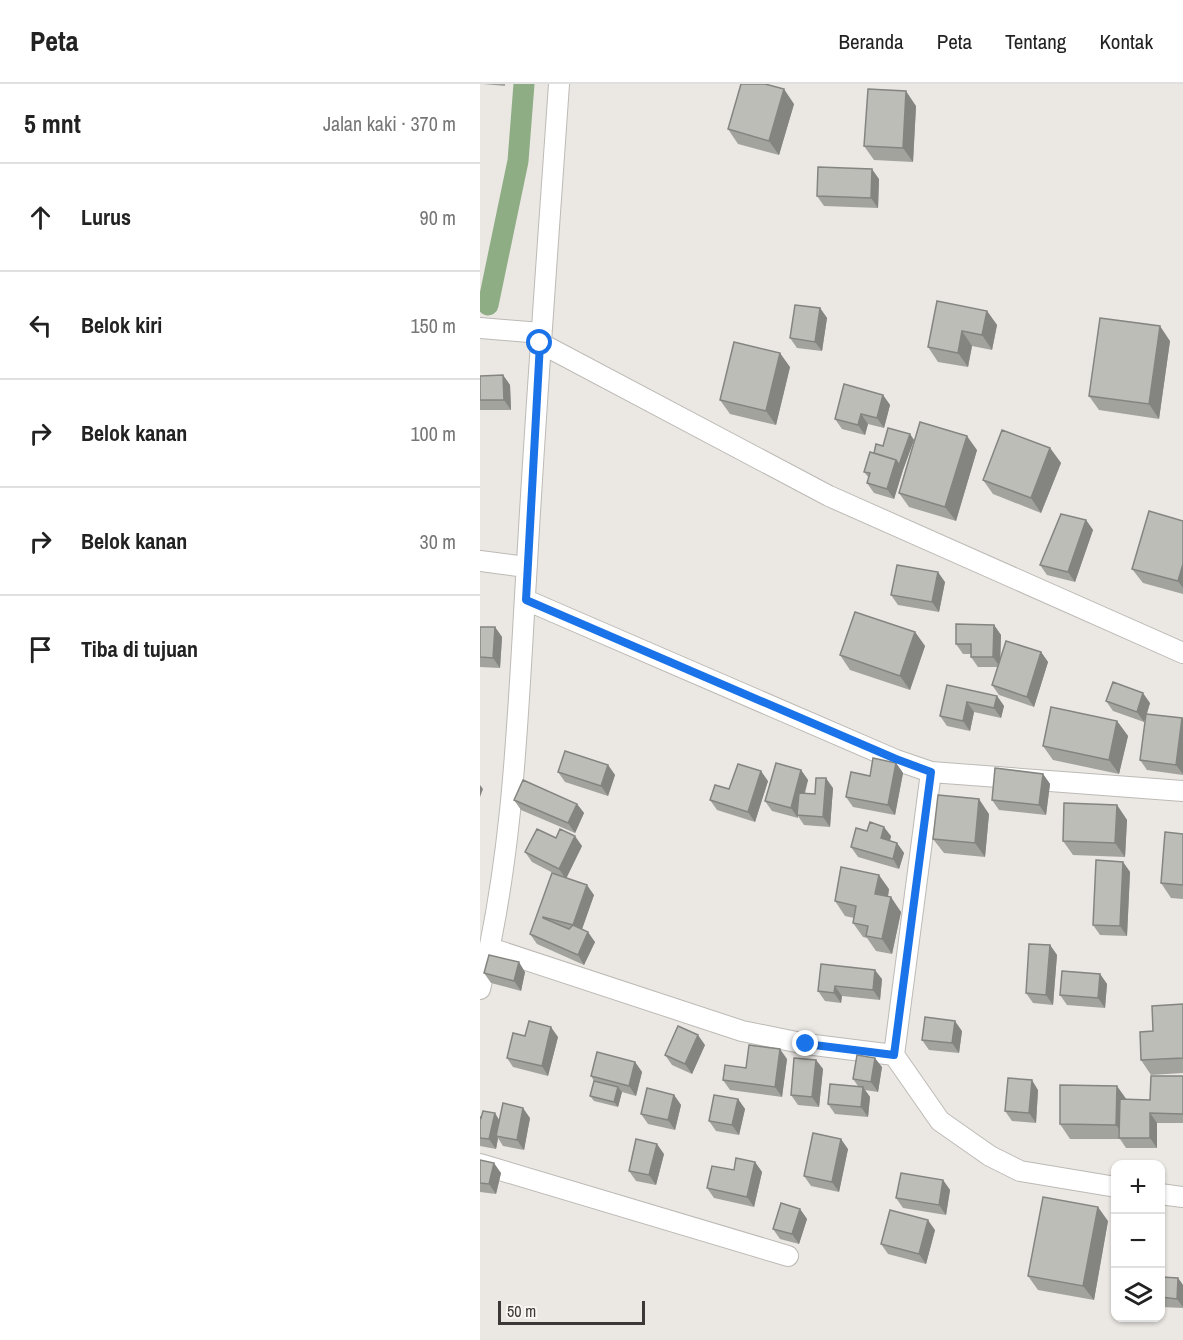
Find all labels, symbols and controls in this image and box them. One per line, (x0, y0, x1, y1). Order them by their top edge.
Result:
text: Peta (30, 22, 79, 60)
text: Beranda (839, 27, 904, 56)
text: Peta (937, 27, 972, 56)
text: Tentang (1005, 27, 1066, 56)
text: Kontak (1099, 27, 1153, 56)
text: 5 mnt (24, 106, 81, 141)
text: Jalan kaki · 370 m (323, 110, 456, 137)
icon: ahead (24, 201, 57, 234)
text: Lurus (81, 202, 131, 232)
text: 90 m (420, 204, 456, 231)
icon: left (24, 309, 57, 342)
text: Belok kiri (81, 310, 162, 340)
text: 150 m (410, 312, 456, 339)
route start (526, 329, 552, 355)
icon: right (24, 417, 57, 450)
text: Belok kanan (81, 418, 187, 448)
text: 100 m (410, 420, 456, 447)
icon: right (24, 525, 57, 558)
text: Belok kanan (81, 526, 187, 556)
text: 30 m (420, 528, 456, 555)
icon: arrive (24, 633, 57, 666)
text: Tiba di tujuan (81, 634, 198, 664)
route end (792, 1030, 818, 1056)
map controls (1111, 1160, 1165, 1322)
button: + (1111, 1160, 1165, 1214)
button: − (1111, 1214, 1165, 1268)
button: layers (1111, 1268, 1165, 1322)
scale bar (498, 1298, 645, 1326)
text: 50 m (507, 1300, 536, 1322)

